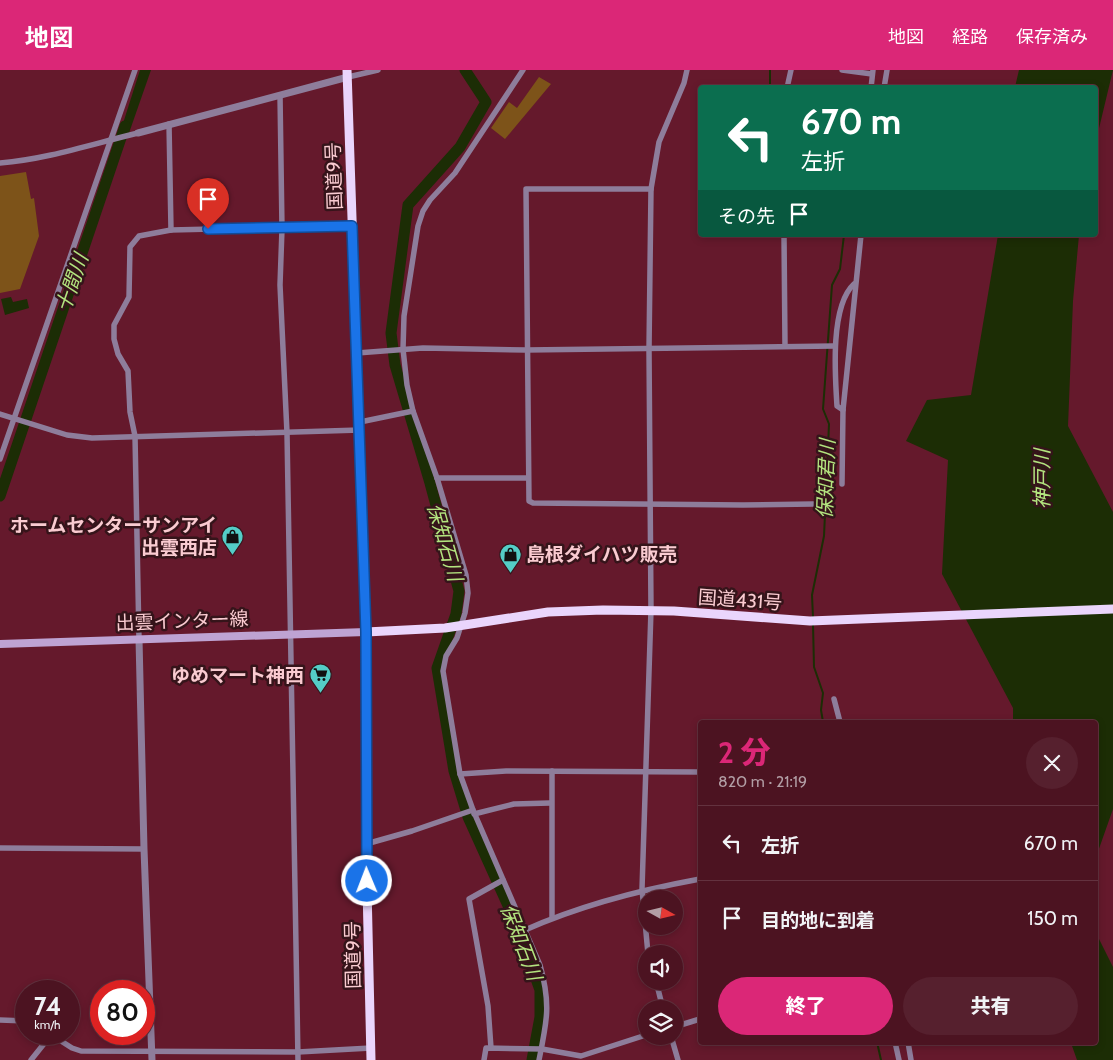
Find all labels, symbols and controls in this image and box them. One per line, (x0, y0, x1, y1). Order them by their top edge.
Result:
text: 地図 (25, 23, 73, 52)
text: 地図 (888, 26, 924, 48)
text: 経路 (952, 26, 988, 48)
text: 保存済み (1016, 26, 1088, 48)
text: 670 m (801, 100, 901, 143)
icon: left (718, 105, 783, 170)
street label: 国道9号 (321, 142, 347, 210)
text: 左折 (801, 148, 845, 175)
pin (187, 178, 229, 229)
icon: arrive (194, 185, 222, 213)
icon: arrive (785, 200, 813, 228)
text: その先 (718, 205, 775, 228)
water label: 十間川 (51, 249, 94, 315)
water label: 保知君川 (813, 437, 839, 519)
water label: 神戸川 (1030, 447, 1054, 509)
water label: 保知石川 (422, 500, 468, 586)
place label: ホームセンターサンアイ 出雲西店 (10, 514, 217, 559)
shop icon: ホームセンターサンアイ 出雲西店 (221, 524, 245, 555)
shop icon: 島根ダイハツ販売 (498, 542, 522, 573)
place label: 島根ダイハツ販売 (526, 543, 678, 566)
street label: 国道431号 (697, 586, 783, 614)
street label: 出雲インター線 (115, 607, 249, 635)
supermarket icon: ゆめマート神西 (308, 663, 332, 694)
place label: ゆめマート神西 (171, 664, 304, 687)
text: 2 分 (718, 734, 771, 771)
button: close (1026, 737, 1078, 789)
text: 820 m · 21:19 (718, 772, 807, 791)
icon: left (718, 829, 746, 857)
text: 670 m (1024, 832, 1078, 855)
text: 左折 (761, 834, 799, 857)
position arrow (340, 854, 392, 906)
north arrow (638, 890, 682, 935)
map controls (638, 890, 683, 1045)
water label: 保知石川 (495, 900, 547, 986)
icon: arrive (718, 904, 746, 932)
text: 150 m (1027, 907, 1078, 930)
text: 目的地に到着 (761, 909, 875, 932)
street label: 国道9号 (341, 921, 365, 989)
button: sound (638, 945, 683, 990)
button: 終了 (718, 977, 893, 1035)
button: 共有 (903, 977, 1078, 1035)
speed limit sign: 80 (90, 980, 155, 1045)
text: 74 (34, 991, 61, 1021)
button: layers (638, 1000, 683, 1045)
text: km/h (34, 1017, 61, 1032)

